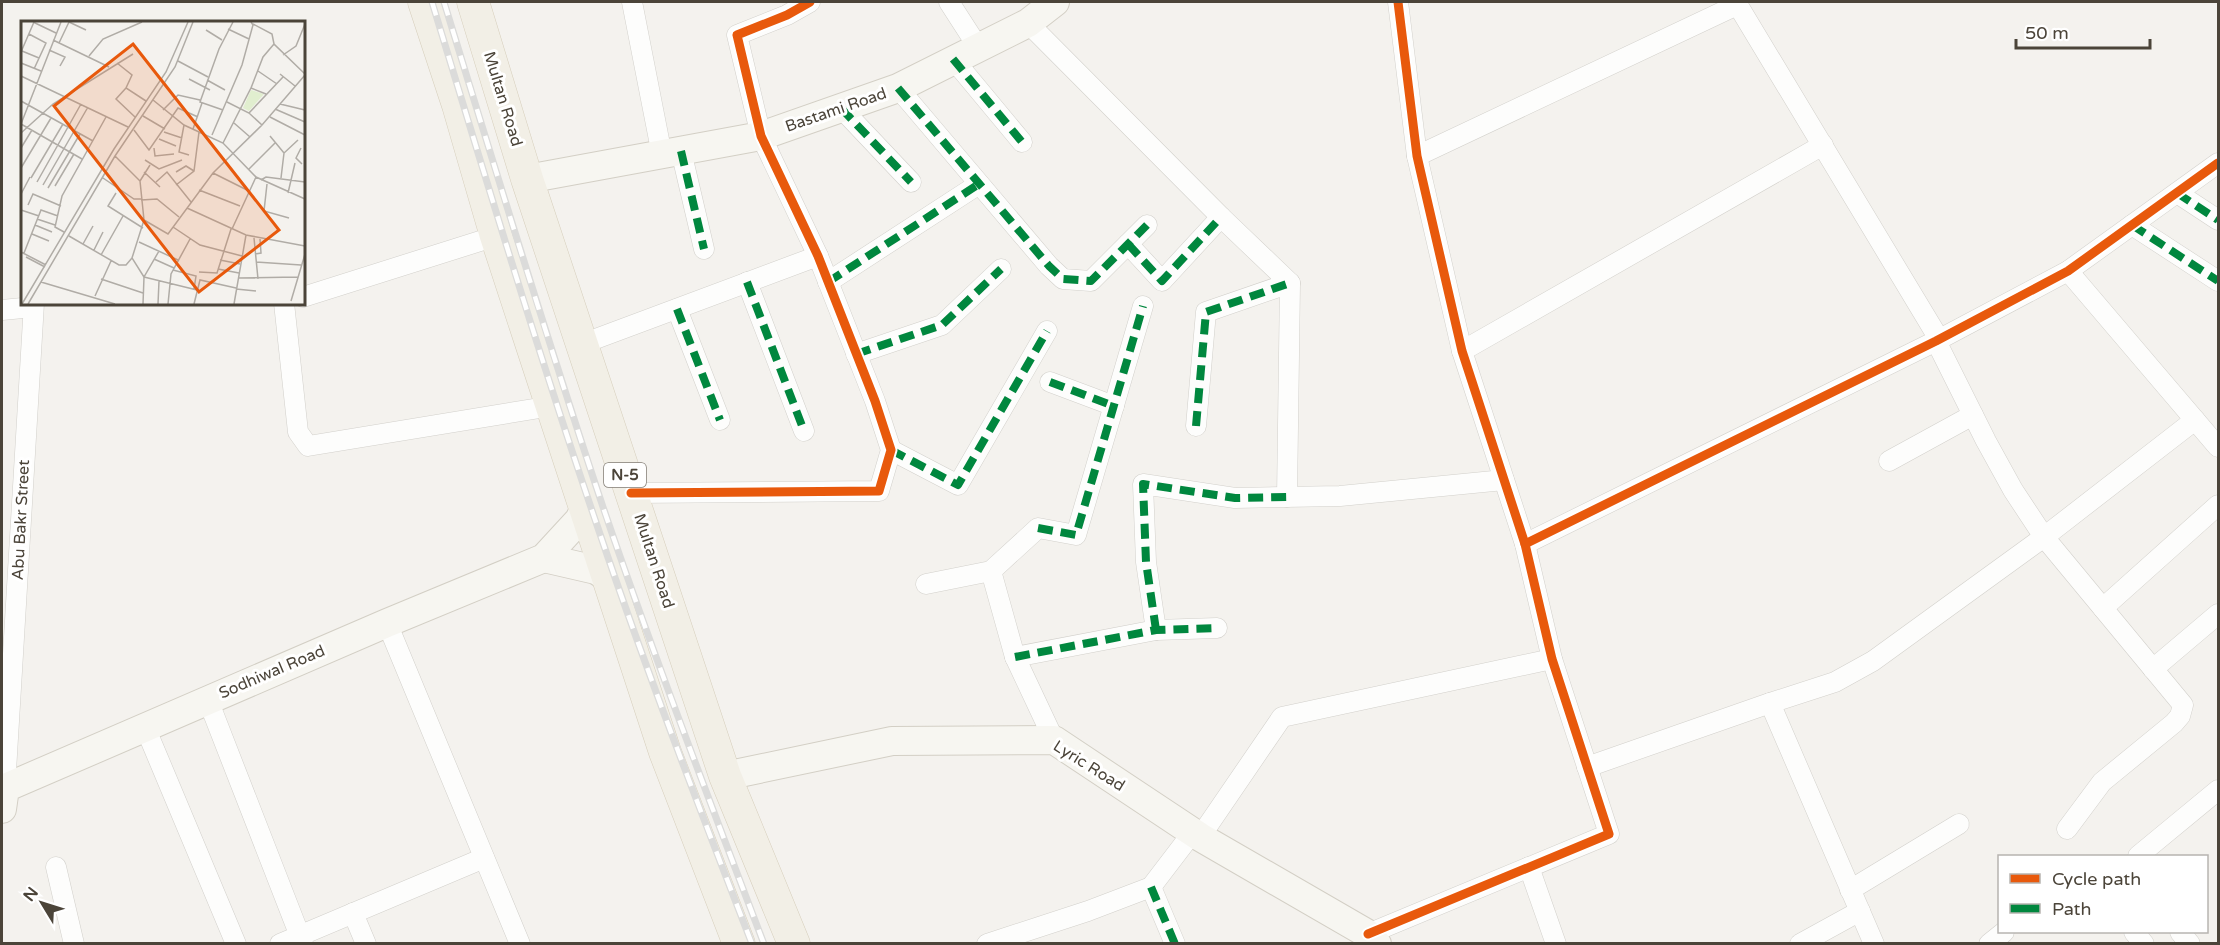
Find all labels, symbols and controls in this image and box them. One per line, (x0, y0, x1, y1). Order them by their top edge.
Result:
scale bar (2016, 12, 2150, 50)
inset map (21, 21, 304, 304)
text: 50 m (2025, 22, 2069, 44)
street label: Multan Road (479, 49, 527, 149)
street label: Bastami Road (783, 83, 889, 137)
street label: Abu Bakr Street (8, 459, 34, 581)
road number: N-5 (604, 463, 646, 487)
street label: Multan Road (629, 511, 679, 611)
street label: Sodhiwal Road (216, 641, 328, 703)
street label: Lyric Road (1049, 736, 1129, 796)
legend (1998, 855, 2208, 933)
text: Cycle path (2052, 868, 2141, 890)
north arrow (12, 873, 72, 933)
text: N (19, 883, 43, 906)
text: Path (2052, 898, 2091, 920)

